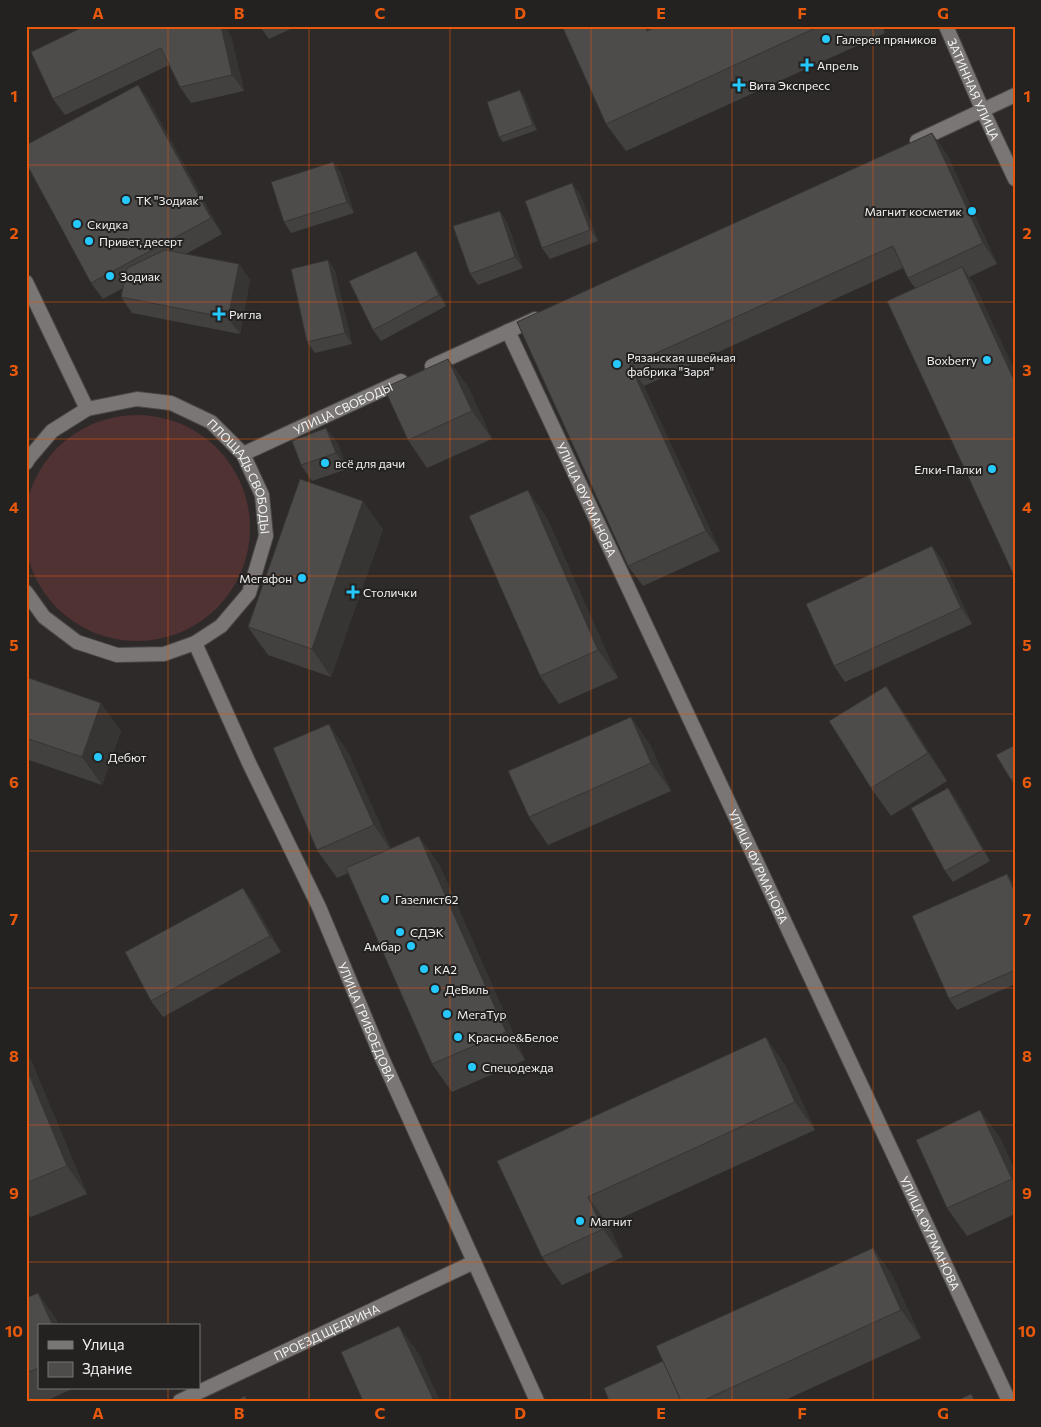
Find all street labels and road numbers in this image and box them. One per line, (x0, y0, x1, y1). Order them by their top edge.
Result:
street label: ЗАТИННАЯ УЛИЦА (945, 36, 1003, 142)
street label: УЛИЦА СВОБОДЫ (291, 379, 395, 437)
street label: ПЛОЩАДЬ СВОБОДЫ (205, 416, 273, 535)
street label: УЛИЦА ФУРМАНОВА (554, 440, 620, 559)
street label: УЛИЦА ФУРМАНОВА (726, 807, 791, 926)
street label: УЛИЦА ГРИБОЕДОВА (336, 960, 399, 1083)
street label: УЛИЦА ФУРМАНОВА (898, 1174, 963, 1292)
street label: ПРОЕЗД ЩЕДРИНА (271, 1301, 382, 1363)

